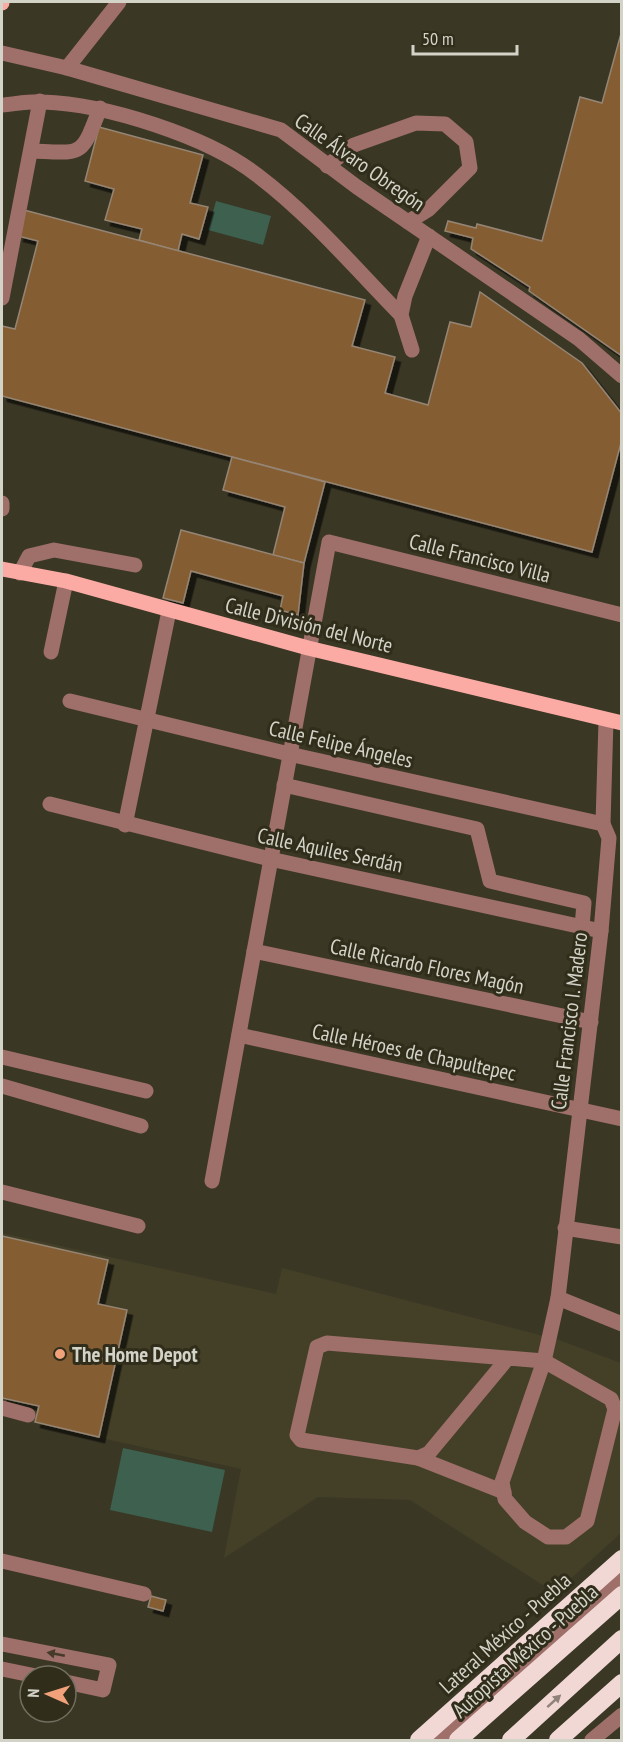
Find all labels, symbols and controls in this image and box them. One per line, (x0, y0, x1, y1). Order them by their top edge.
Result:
scale bar (413, 18, 516, 56)
text: 50 m (422, 27, 454, 50)
street label: Calle Álvaro Obregón (290, 107, 430, 217)
street label: Calle Francisco Villa (407, 527, 553, 589)
street label: Calle División del Norte (223, 591, 395, 659)
street label: Calle Felipe Ángeles (266, 714, 416, 774)
street label: Calle Aquiles Serdán (255, 821, 405, 879)
street label: Calle Francisco I. Madero (545, 931, 593, 1111)
street label: Calle Ricardo Flores Magón (328, 932, 526, 1000)
street label: Calle Héroes de Chapultepec (310, 1017, 519, 1087)
place label: The Home Depot (72, 1341, 198, 1368)
marker: The Home Depot (53, 1347, 67, 1361)
street label: Lateral México - Puebla (433, 1567, 577, 1699)
street label: Autopista México - Puebla (447, 1578, 603, 1724)
one-way arrow (46, 1649, 65, 1658)
north arrow (18, 1664, 78, 1724)
text: N (23, 1688, 43, 1698)
one-way arrow (546, 1695, 561, 1708)

